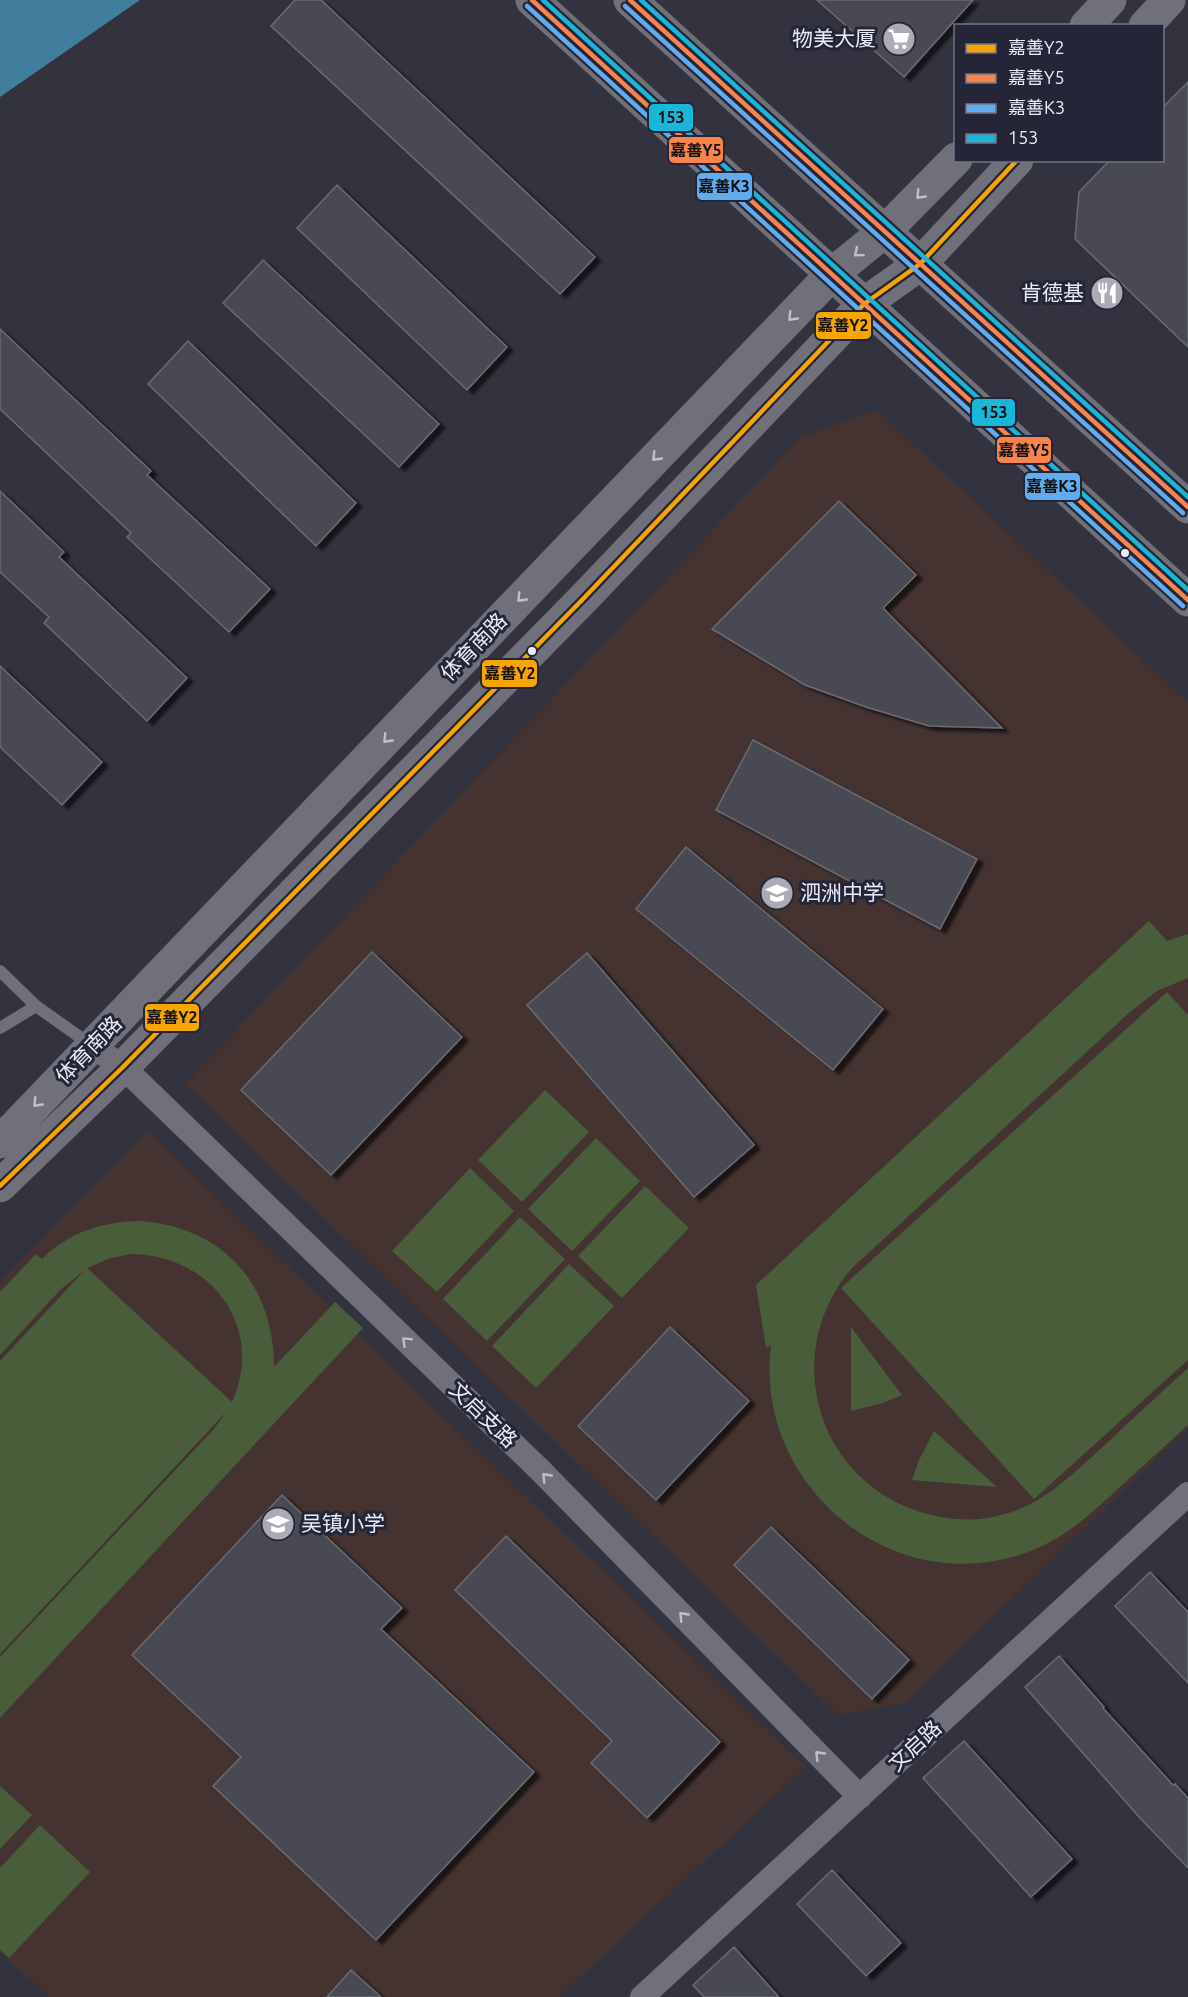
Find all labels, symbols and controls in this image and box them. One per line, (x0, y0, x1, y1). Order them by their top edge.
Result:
supermarket icon: 物美大厦 (881, 21, 917, 57)
legend (954, 24, 1164, 162)
place label: 物美大厦 (792, 26, 876, 50)
text: 嘉善Y2 (1008, 37, 1065, 57)
text: 嘉善Y5 (1008, 67, 1065, 87)
text: 嘉善K3 (1008, 97, 1065, 117)
line badge: 153 (648, 103, 694, 132)
text: 153 (657, 108, 685, 126)
text: 153 (1008, 127, 1038, 147)
line badge: 嘉善Y5 (668, 136, 724, 164)
text: 嘉善Y5 (670, 141, 722, 159)
line badge: 嘉善K3 (696, 172, 753, 201)
text: 嘉善K3 (698, 177, 750, 195)
one-way arrow (917, 187, 928, 198)
one-way arrow (854, 245, 865, 256)
restaurant icon: 肯德基 (1089, 275, 1125, 311)
place label: 肯德基 (1021, 280, 1084, 304)
one-way arrow (788, 309, 799, 320)
line badge: 嘉善Y2 (815, 311, 872, 340)
text: 嘉善Y2 (817, 316, 869, 334)
line badge: 153 (971, 398, 1016, 427)
text: 153 (980, 403, 1008, 421)
line badge: 嘉善Y5 (996, 436, 1052, 464)
text: 嘉善Y5 (998, 441, 1050, 459)
one-way arrow (653, 450, 664, 461)
line badge: 嘉善K3 (1024, 472, 1081, 501)
text: 嘉善K3 (1026, 477, 1078, 495)
unlabelled marker (1119, 547, 1131, 559)
one-way arrow (518, 590, 529, 601)
street label: 体育南路 (435, 608, 511, 685)
unlabelled marker (526, 645, 538, 657)
line badge: 嘉善Y2 (481, 659, 538, 688)
text: 嘉善Y2 (484, 664, 536, 682)
one-way arrow (383, 731, 394, 742)
school or university icon: 泗洲中学 (759, 875, 795, 911)
place label: 泗洲中学 (800, 880, 884, 904)
line badge: 嘉善Y2 (144, 1003, 200, 1032)
text: 嘉善Y2 (146, 1008, 198, 1026)
street label: 体育南路 (50, 1011, 126, 1088)
one-way arrow (33, 1097, 44, 1107)
one-way arrow (403, 1337, 413, 1348)
street label: 文启支路 (445, 1376, 522, 1452)
one-way arrow (543, 1473, 554, 1484)
school or university icon: 吴镇小学 (260, 1506, 296, 1542)
place label: 吴镇小学 (301, 1511, 385, 1535)
one-way arrow (679, 1612, 690, 1623)
street label: 文启路 (883, 1715, 946, 1776)
one-way arrow (815, 1752, 826, 1762)

